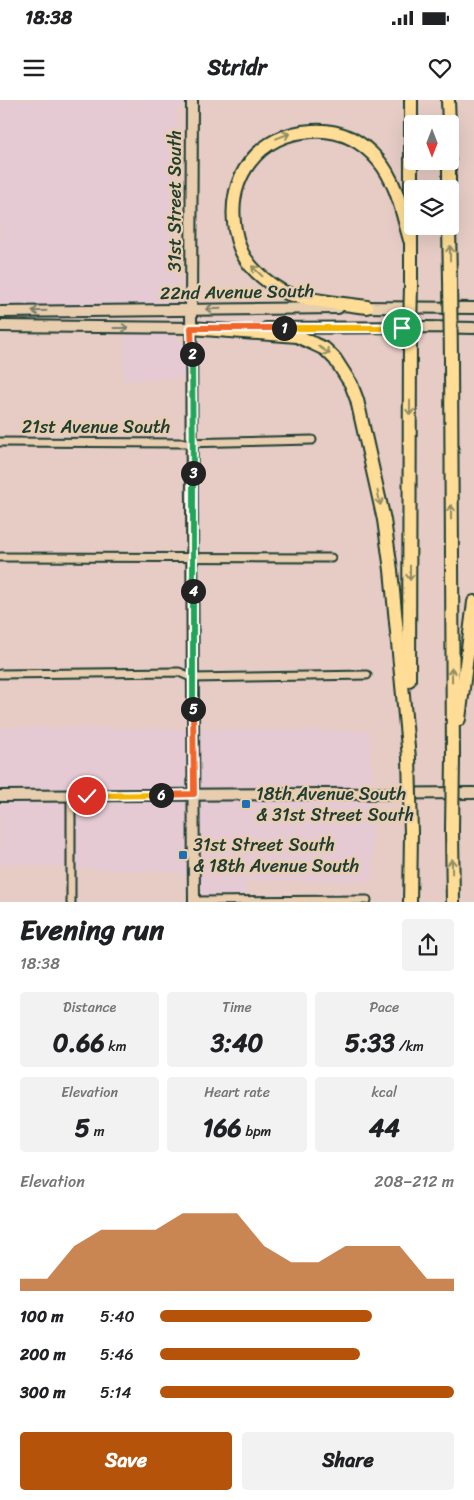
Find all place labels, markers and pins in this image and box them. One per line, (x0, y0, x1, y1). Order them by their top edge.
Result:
pin (381, 307, 423, 349)
pin: 1 (272, 316, 296, 340)
pin: 2 (180, 342, 204, 366)
pin: 3 (180, 460, 206, 486)
pin: 4 (180, 578, 206, 604)
pin: 5 (180, 696, 206, 722)
pin (66, 775, 108, 817)
place label: 18th Avenue South & 31st Street South (256, 778, 414, 831)
pin: 6 (148, 782, 174, 808)
marker: 18th Avenue South & 31st Street South (240, 798, 252, 810)
place label: 31st Street South & 18th Avenue South (193, 829, 359, 882)
marker: 31st Street South & 18th Avenue South (177, 849, 189, 861)

